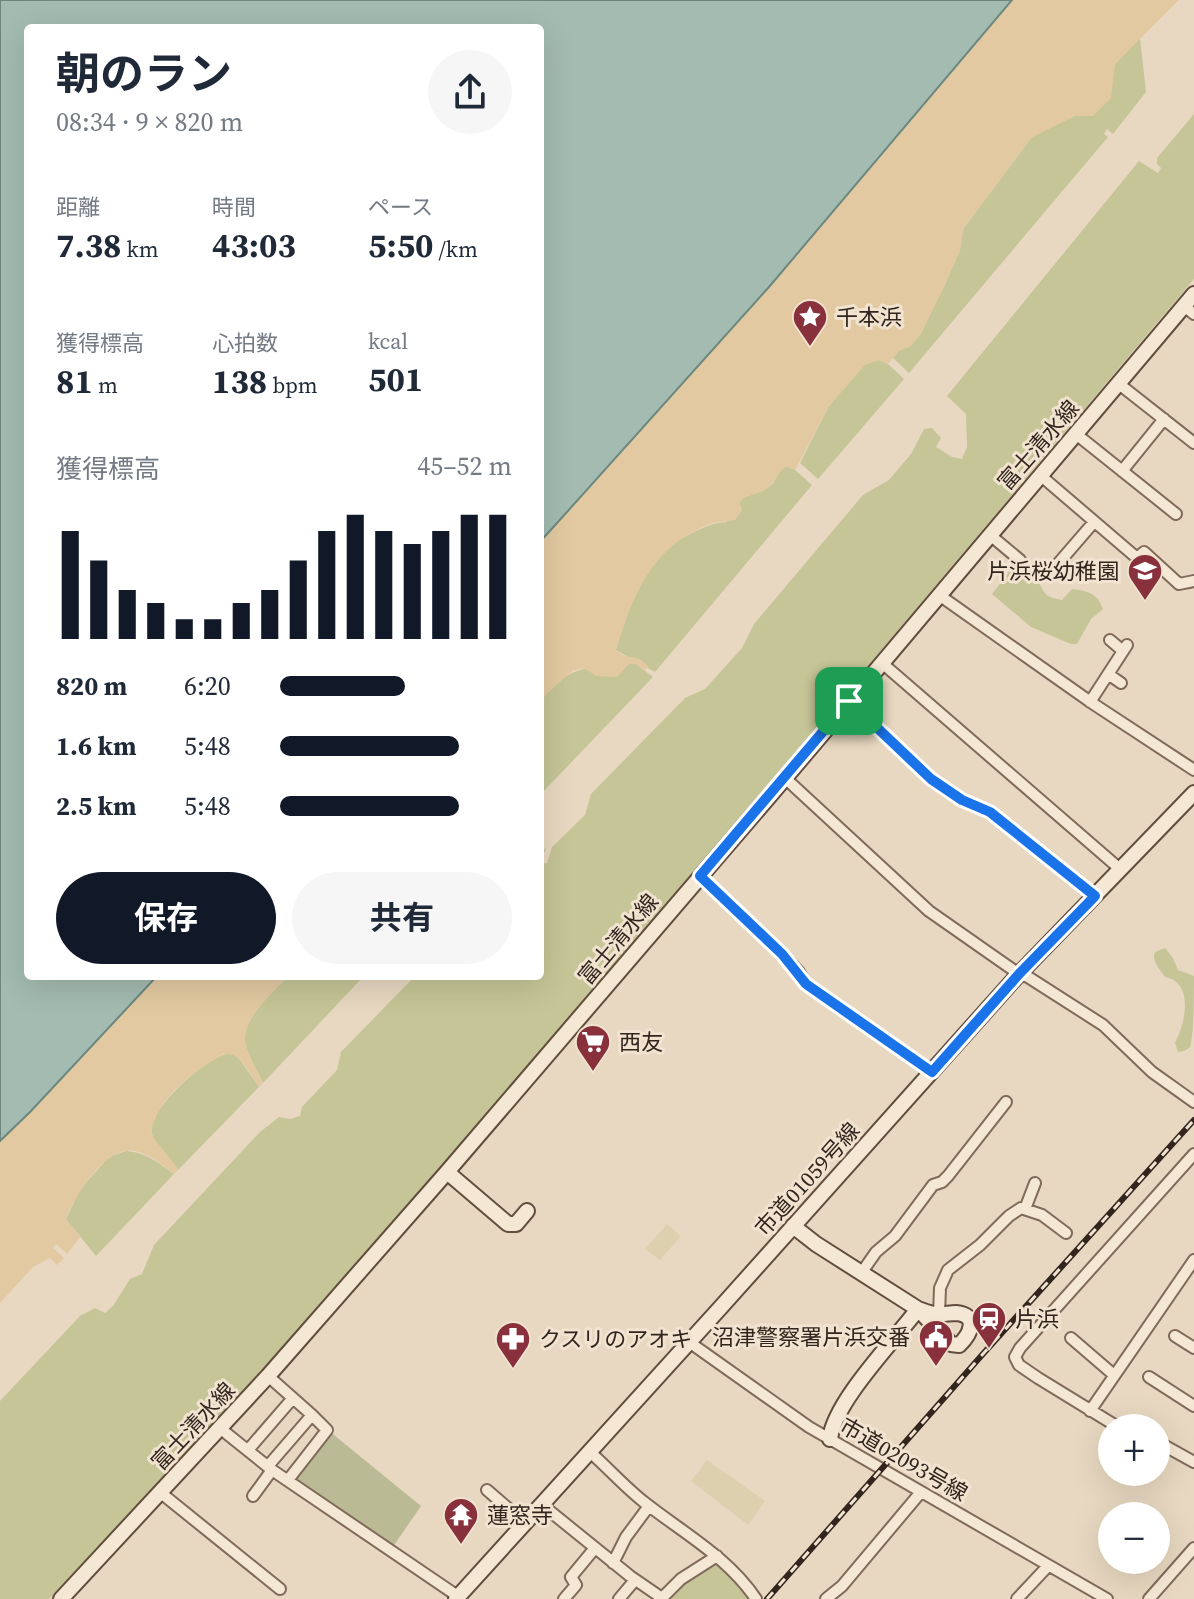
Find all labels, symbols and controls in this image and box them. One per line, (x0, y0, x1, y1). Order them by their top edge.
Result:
text: 朝のラン (56, 43, 232, 104)
button: share (428, 50, 512, 134)
text: 08:34 · 9 × 820 m (56, 104, 243, 140)
text: 距離 (56, 192, 100, 222)
text: 時間 (212, 192, 256, 222)
text: ペース (368, 192, 433, 222)
text: 7.38 (56, 222, 121, 268)
text: 43:03 (212, 222, 296, 268)
text: 5:50 (368, 222, 433, 268)
text: km (121, 234, 158, 264)
text: /km (433, 234, 478, 264)
place icon: 千本浜 (791, 298, 829, 348)
place label: 千本浜 (836, 302, 902, 332)
text: kcal (368, 326, 408, 356)
text: 獲得標高 (56, 328, 144, 358)
text: 心拍数 (212, 328, 278, 358)
text: 501 (368, 356, 423, 402)
text: 81 (56, 358, 93, 404)
text: 138 (212, 358, 267, 404)
text: m (93, 370, 118, 400)
text: bpm (267, 370, 318, 400)
street label: 富士清水線 (991, 394, 1085, 496)
text: 45–52 m (417, 448, 512, 484)
text: 獲得標高 (56, 451, 160, 487)
school or university icon: 片浜桜幼稚園 (1126, 552, 1164, 602)
place label: 片浜桜幼稚園 (987, 556, 1119, 586)
pin (815, 667, 883, 735)
text: 820 m (56, 668, 127, 704)
text: 6:20 (184, 668, 231, 704)
icon: arrive (827, 679, 871, 723)
text: 1.6 km (56, 728, 137, 764)
text: 5:48 (184, 728, 231, 764)
text: 2.5 km (56, 788, 137, 824)
text: 5:48 (184, 788, 231, 824)
button: 保存 (56, 872, 276, 964)
button: 共有 (292, 872, 512, 964)
street label: 富士清水線 (571, 887, 665, 991)
supermarket icon: 西友 (574, 1023, 612, 1073)
place label: 西友 (619, 1027, 663, 1057)
street label: 市道01059号線 (748, 1116, 866, 1242)
station icon: 片浜 (970, 1300, 1008, 1350)
place label: 片浜 (1015, 1304, 1059, 1334)
public building icon: 沼津警察署片浜交番 (917, 1318, 955, 1368)
pharmacy icon: クスリのアオキ (494, 1320, 532, 1370)
place label: 沼津警察署片浜交番 (712, 1322, 910, 1352)
place label: クスリのアオキ (539, 1324, 692, 1354)
street label: 富士清水線 (145, 1376, 241, 1476)
street label: 市道02093号線 (835, 1410, 973, 1508)
map controls (1098, 1414, 1170, 1574)
button: + (1098, 1414, 1170, 1486)
temple icon: 蓮窓寺 (442, 1496, 480, 1546)
place label: 蓮窓寺 (487, 1500, 553, 1530)
button: − (1098, 1502, 1170, 1574)

